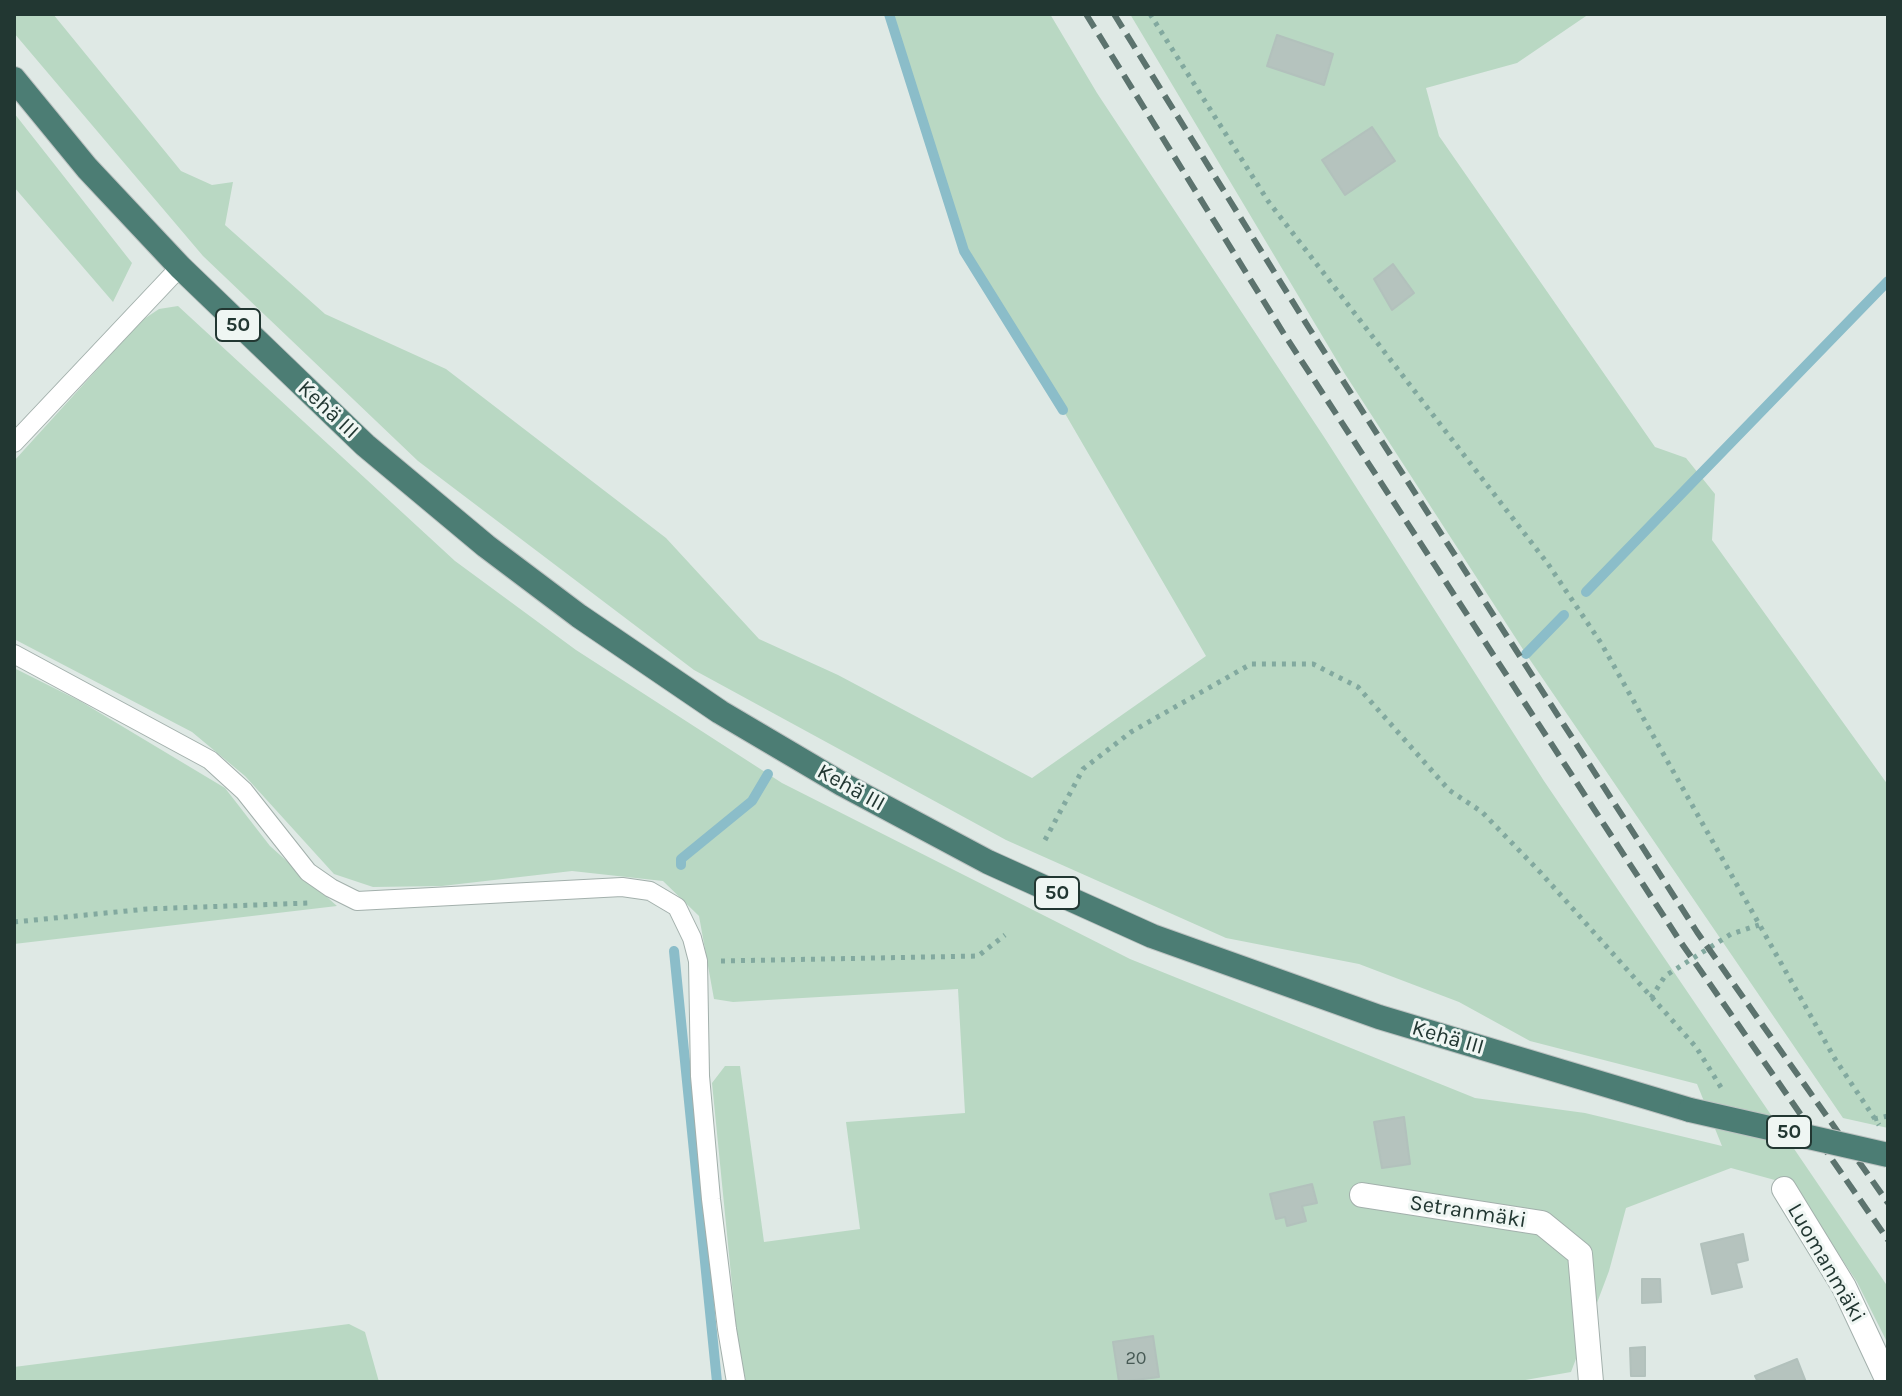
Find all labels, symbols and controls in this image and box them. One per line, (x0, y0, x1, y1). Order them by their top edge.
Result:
road number: 50 (216, 309, 260, 341)
street label: Kehä III (292, 375, 364, 445)
street label: Kehä III (812, 759, 890, 817)
road number: 50 (1035, 877, 1079, 909)
street label: Kehä III (1409, 1015, 1487, 1061)
road number: 50 (1767, 1116, 1811, 1148)
street label: Setranmäki (1408, 1190, 1528, 1234)
street label: Luomanmäki (1781, 1199, 1871, 1327)
house number: 20 (1125, 1348, 1147, 1370)

